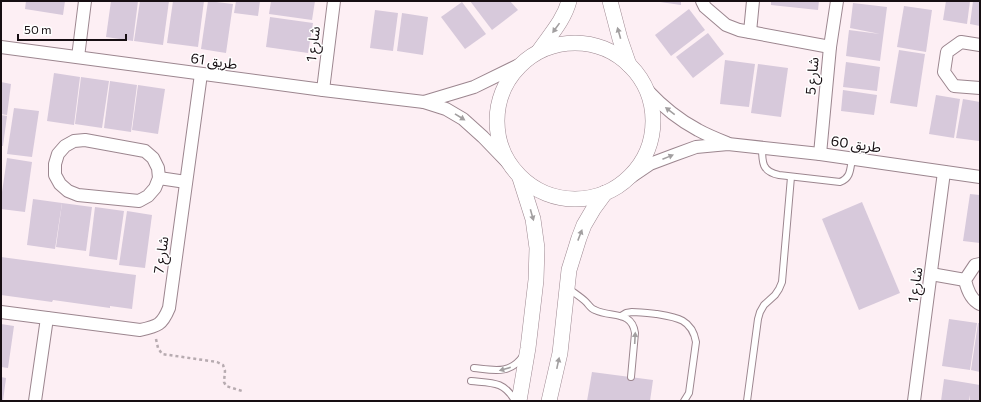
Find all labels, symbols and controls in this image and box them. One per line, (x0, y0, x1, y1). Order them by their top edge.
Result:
scale bar (18, 16, 126, 42)
text: 50 m (24, 22, 52, 36)
one-way arrow (552, 22, 560, 33)
street label: شارع 1 (302, 25, 326, 63)
one-way arrow (616, 27, 622, 39)
street label: طريق 61 (189, 49, 239, 74)
street label: شارع 5 (801, 56, 825, 96)
one-way arrow (664, 107, 675, 116)
one-way arrow (454, 114, 466, 121)
street label: طريق 60 (830, 132, 882, 157)
one-way arrow (662, 154, 674, 160)
one-way arrow (529, 209, 535, 221)
one-way arrow (578, 229, 584, 241)
street label: شارع 7 (149, 235, 174, 275)
street label: شارع 1 (904, 266, 928, 304)
one-way arrow (632, 331, 638, 344)
one-way arrow (555, 357, 561, 369)
one-way arrow (499, 366, 511, 372)

